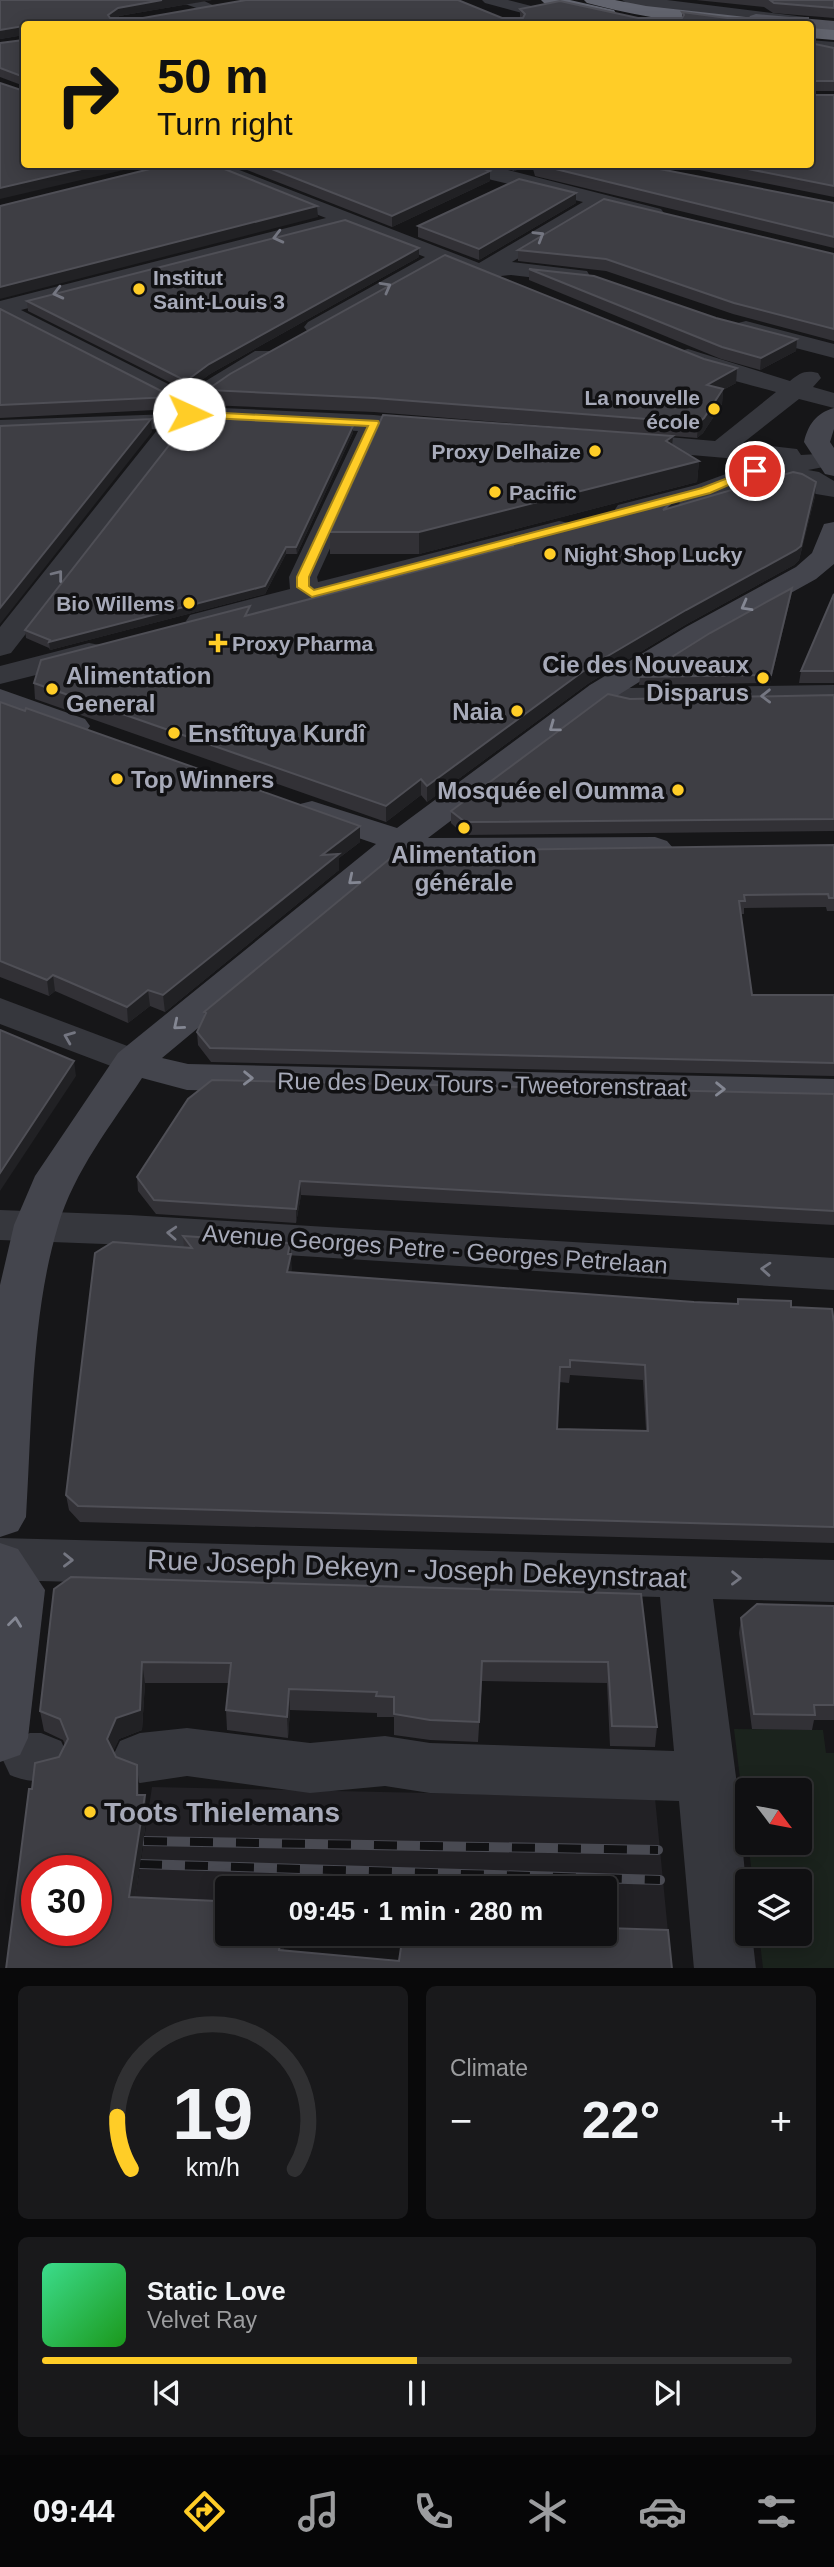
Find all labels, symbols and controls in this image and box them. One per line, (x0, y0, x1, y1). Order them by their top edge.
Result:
icon: right (42, 49, 133, 140)
text: 50 m (157, 49, 269, 103)
text: Turn right (157, 106, 293, 142)
one-way arrow (272, 229, 284, 243)
one-way arrow (531, 231, 544, 244)
place label: Institut Saint-Louis 3 (153, 266, 285, 313)
marker: Institut Saint-Louis 3 (131, 281, 147, 297)
one-way arrow (379, 282, 392, 295)
one-way arrow (52, 285, 64, 299)
position arrow (152, 377, 226, 451)
place label: La nouvelle école (584, 386, 700, 433)
marker: La nouvelle école (706, 401, 722, 417)
place label: Proxy Delhaize (432, 440, 581, 463)
pin (725, 441, 785, 501)
marker: Proxy Delhaize (587, 443, 603, 459)
icon: arrive (736, 452, 774, 490)
place label: Pacific (509, 481, 577, 504)
marker: Pacific (487, 484, 503, 500)
place label: Night Shop Lucky (564, 543, 743, 566)
marker: Night Shop Lucky (542, 546, 558, 562)
one-way arrow (50, 571, 63, 583)
place label: Bio Willems (56, 592, 175, 615)
marker: Bio Willems (181, 595, 197, 611)
one-way arrow (740, 598, 753, 611)
place label: Proxy Pharma (232, 632, 374, 655)
marker: Proxy Pharma (210, 635, 226, 651)
place label: Cie des Nouveaux Disparus (542, 651, 750, 706)
place label: Alimentation General (66, 662, 211, 717)
marker: Cie des Nouveaux Disparus (755, 670, 771, 686)
marker: Alimentation General (44, 681, 60, 697)
one-way arrow (760, 688, 771, 704)
place label: Naia (452, 698, 504, 725)
marker: Naia (509, 703, 525, 719)
one-way arrow (549, 719, 561, 732)
place label: Enstîtuya Kurdî (188, 720, 367, 747)
marker: Enstîtuya Kurdî (166, 725, 182, 741)
place label: Top Winners (131, 766, 274, 793)
marker: Top Winners (109, 771, 125, 787)
place label: Mosquée el Oumma (437, 777, 665, 804)
marker: Mosquée el Oumma (670, 782, 686, 798)
marker: Alimentation générale (456, 820, 472, 836)
place label: Alimentation générale (391, 841, 537, 896)
one-way arrow (348, 872, 361, 884)
one-way arrow (173, 1017, 186, 1029)
one-way arrow (63, 1032, 75, 1046)
street label: Rue des Deux Tours - Tweetorenstraat (277, 1067, 688, 1101)
one-way arrow (242, 1071, 253, 1086)
one-way arrow (715, 1082, 726, 1097)
street label: Avenue Georges Petre - Georges Petrelaan (201, 1219, 669, 1279)
one-way arrow (166, 1226, 177, 1241)
one-way arrow (760, 1262, 771, 1277)
street label: Rue Joseph Dekeyn - Joseph Dekeynstraat (147, 1544, 688, 1594)
one-way arrow (63, 1552, 74, 1568)
one-way arrow (731, 1571, 742, 1586)
one-way arrow (8, 1616, 23, 1628)
north arrow (735, 1778, 812, 1855)
map controls (735, 1778, 812, 1946)
place label: Toots Thielemans (104, 1797, 340, 1828)
marker: Toots Thielemans (82, 1804, 98, 1820)
speed limit sign: 30 (21, 1855, 112, 1946)
button: layers (735, 1869, 812, 1946)
text: 09:45 · 1 min · 280 m (289, 1896, 543, 1926)
text: Climate (450, 2055, 528, 2081)
text: 19 (173, 2073, 253, 2154)
text: 22° (582, 2091, 660, 2149)
text: − (450, 2100, 472, 2142)
text: + (770, 2100, 792, 2142)
text: km/h (186, 2152, 240, 2180)
text: Static Love (147, 2276, 286, 2306)
text: Velvet Ray (147, 2307, 257, 2333)
icon: previous (148, 2374, 186, 2412)
icon: pause (398, 2374, 436, 2412)
icon: next (648, 2374, 686, 2412)
icon: directions (180, 2487, 229, 2536)
icon: music (294, 2487, 343, 2536)
icon: phone (409, 2487, 458, 2536)
icon: climate (523, 2487, 572, 2536)
icon: car (638, 2487, 687, 2536)
icon: filters (752, 2487, 801, 2536)
text: 09:44 (33, 2493, 115, 2529)

